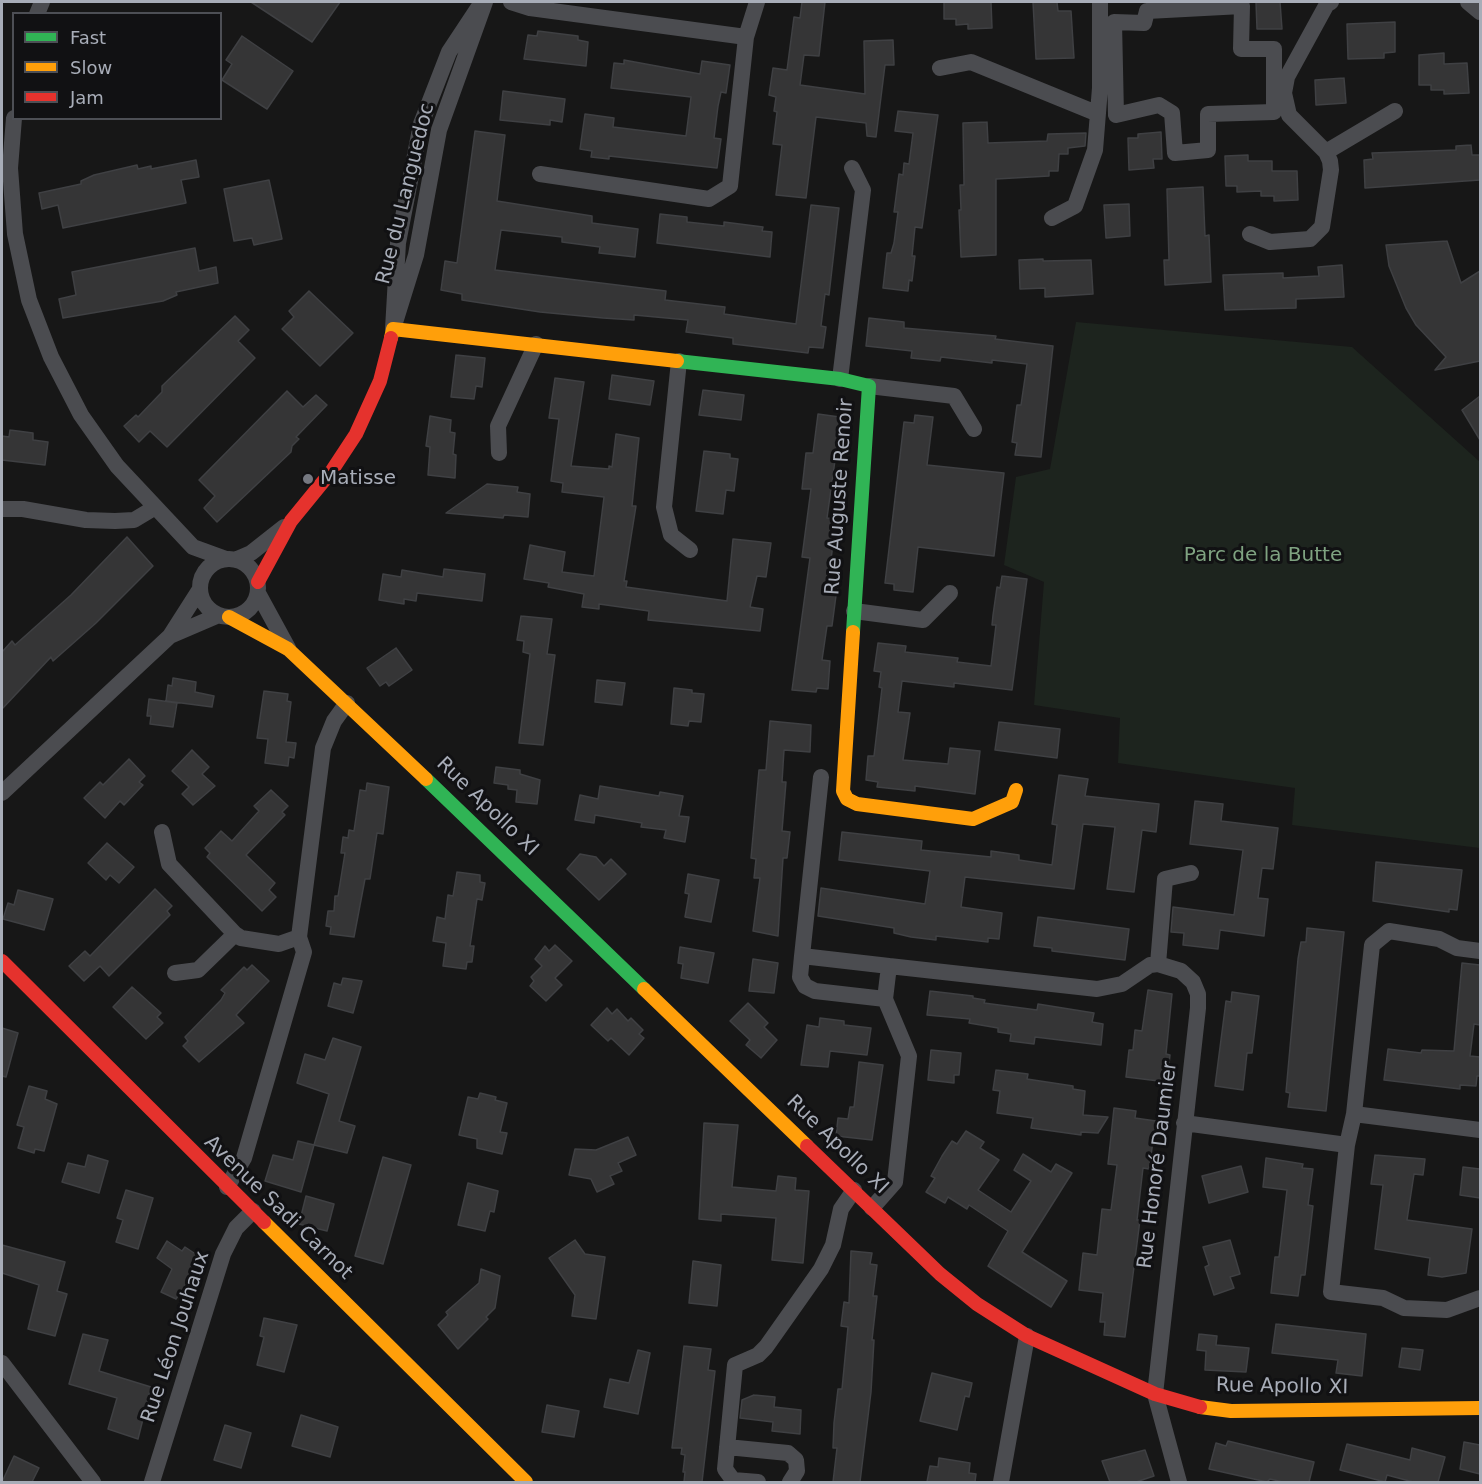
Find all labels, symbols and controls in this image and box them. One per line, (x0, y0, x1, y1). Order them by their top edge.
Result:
legend (12, 12, 222, 120)
text: Fast (70, 27, 106, 48)
text: Slow (70, 57, 112, 78)
text: Jam (70, 87, 104, 108)
street label: Rue du Languedoc (372, 101, 440, 287)
street label: Rue Auguste Renoir (821, 398, 859, 596)
place label: Matisse (320, 467, 396, 491)
marker: Matisse (301, 472, 315, 486)
park label: Parc de la Butte (1184, 544, 1342, 568)
street label: Rue Apollo XI (431, 752, 543, 862)
street label: Rue Honoré Daumier (1133, 1060, 1183, 1270)
street label: Rue Apollo XI (781, 1090, 893, 1200)
street label: Avenue Sadi Carnot (199, 1131, 357, 1285)
street label: Rue Léon Jouhaux (137, 1248, 215, 1426)
street label: Rue Apollo XI (1216, 1374, 1348, 1400)

